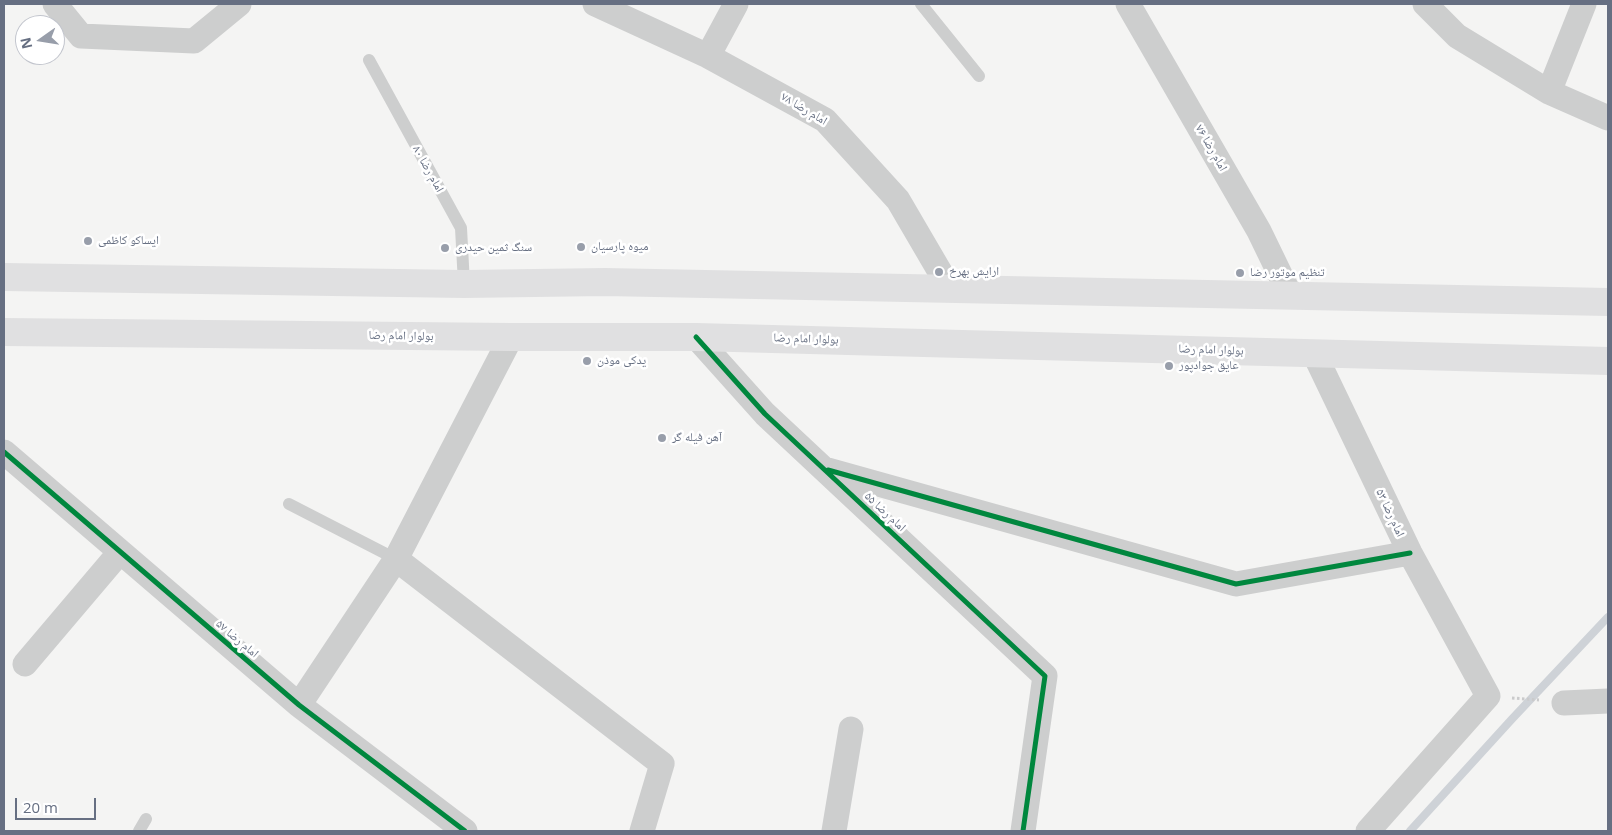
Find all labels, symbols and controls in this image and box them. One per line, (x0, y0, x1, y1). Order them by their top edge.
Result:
north arrow (15, 15, 65, 65)
text: N (15, 36, 36, 51)
street label: امام رضا ۷۸ (778, 90, 830, 128)
street label: امام رضا ۷۶ (1192, 122, 1230, 174)
street label: امام رضا ۸۰ (409, 143, 447, 195)
place label: ایساکو کاظمی (98, 234, 159, 248)
marker: ایساکو کاظمی (82, 235, 94, 247)
place label: میوه پارسیان (591, 240, 648, 254)
place label: سنگ ثمین حیدری (455, 241, 532, 255)
marker: میوه پارسیان (575, 241, 587, 253)
marker: سنگ ثمین حیدری (439, 242, 451, 254)
place label: ارایش بهرخ (949, 265, 999, 279)
marker: ارایش بهرخ (933, 266, 945, 278)
place label: تنظیم موتور رضا (1250, 266, 1325, 280)
marker: تنظیم موتور رضا (1234, 267, 1246, 279)
street label: بولوار امام رضا (368, 328, 434, 344)
street label: بولوار امام رضا (773, 331, 839, 347)
street label: بولوار امام رضا (1178, 342, 1244, 358)
place label: یدکی موذن (597, 354, 646, 368)
marker: یدکی موذن (581, 355, 593, 367)
place label: عایق جوادپور (1179, 359, 1238, 373)
marker: عایق جوادپور (1163, 360, 1175, 372)
place label: آهن فیله گر (672, 431, 722, 445)
marker: آهن فیله گر (656, 432, 668, 444)
street label: امام رضا ۵۳ (1373, 487, 1407, 539)
street label: امام رضا ۵۵ (861, 489, 909, 535)
street label: امام رضا ۵۷ (213, 617, 261, 661)
scale bar (18, 788, 99, 820)
text: 20 m (23, 797, 58, 817)

